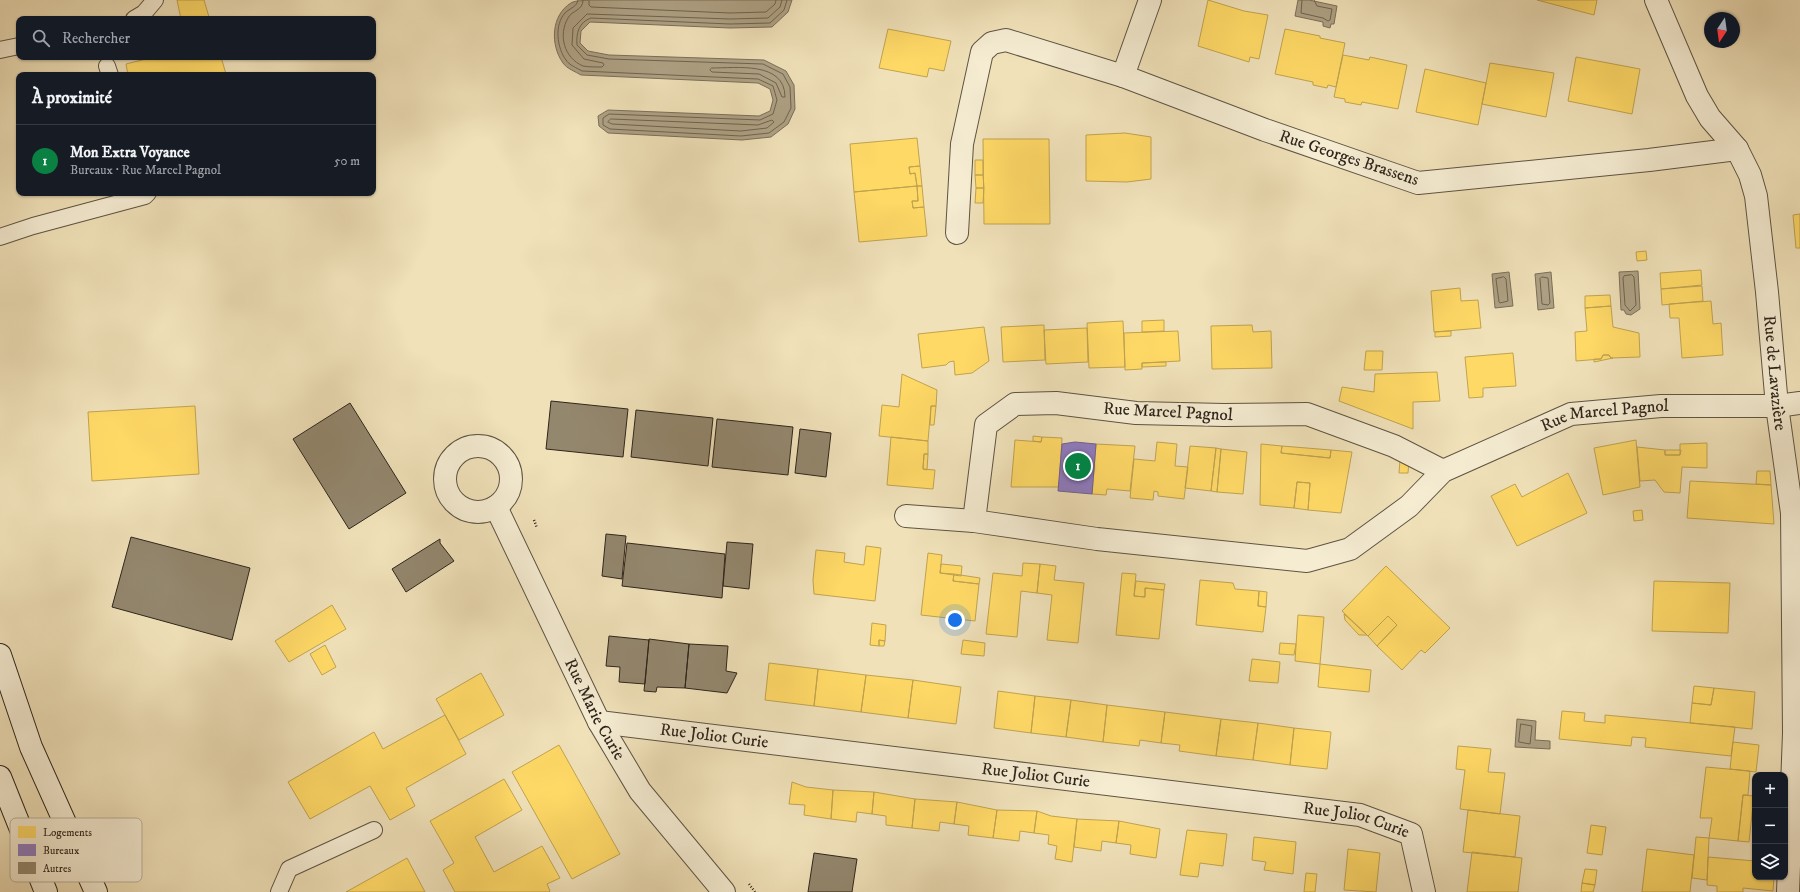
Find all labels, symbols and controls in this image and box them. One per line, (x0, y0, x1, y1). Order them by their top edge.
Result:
north arrow (1704, 12, 1740, 48)
search box (16, 16, 376, 60)
icon: search (30, 27, 52, 49)
text: Rechercher (62, 29, 130, 48)
text: À proximité (32, 87, 112, 109)
street label: Rue Georges Brassens (1276, 125, 1422, 191)
text: Mon Extra Voyance (70, 143, 190, 162)
text: 1 (43, 153, 47, 169)
text: 50 m (334, 153, 360, 169)
text: Bureaux · Rue Marcel Pagnol (70, 162, 221, 178)
street label: Rue de Lavazière (1758, 314, 1791, 432)
street label: Rue Marcel Pagnol (1537, 395, 1669, 437)
street label: Rue Marcel Pagnol (1103, 398, 1233, 426)
pin: 1 (1065, 451, 1091, 481)
your location (945, 610, 965, 630)
street label: Rue Marie Curie (559, 655, 630, 764)
street label: Rue Joliot Curie (659, 719, 770, 754)
street label: Rue Joliot Curie (980, 758, 1091, 793)
map controls (1752, 772, 1788, 880)
button: + (1752, 772, 1788, 808)
street label: Rue Joliot Curie (1302, 797, 1412, 843)
button: − (1752, 808, 1788, 844)
legend (10, 818, 142, 882)
text: Logements (43, 826, 92, 840)
text: Bureaux (43, 844, 80, 858)
button: layers (1752, 844, 1788, 880)
text: Autres (43, 862, 71, 876)

